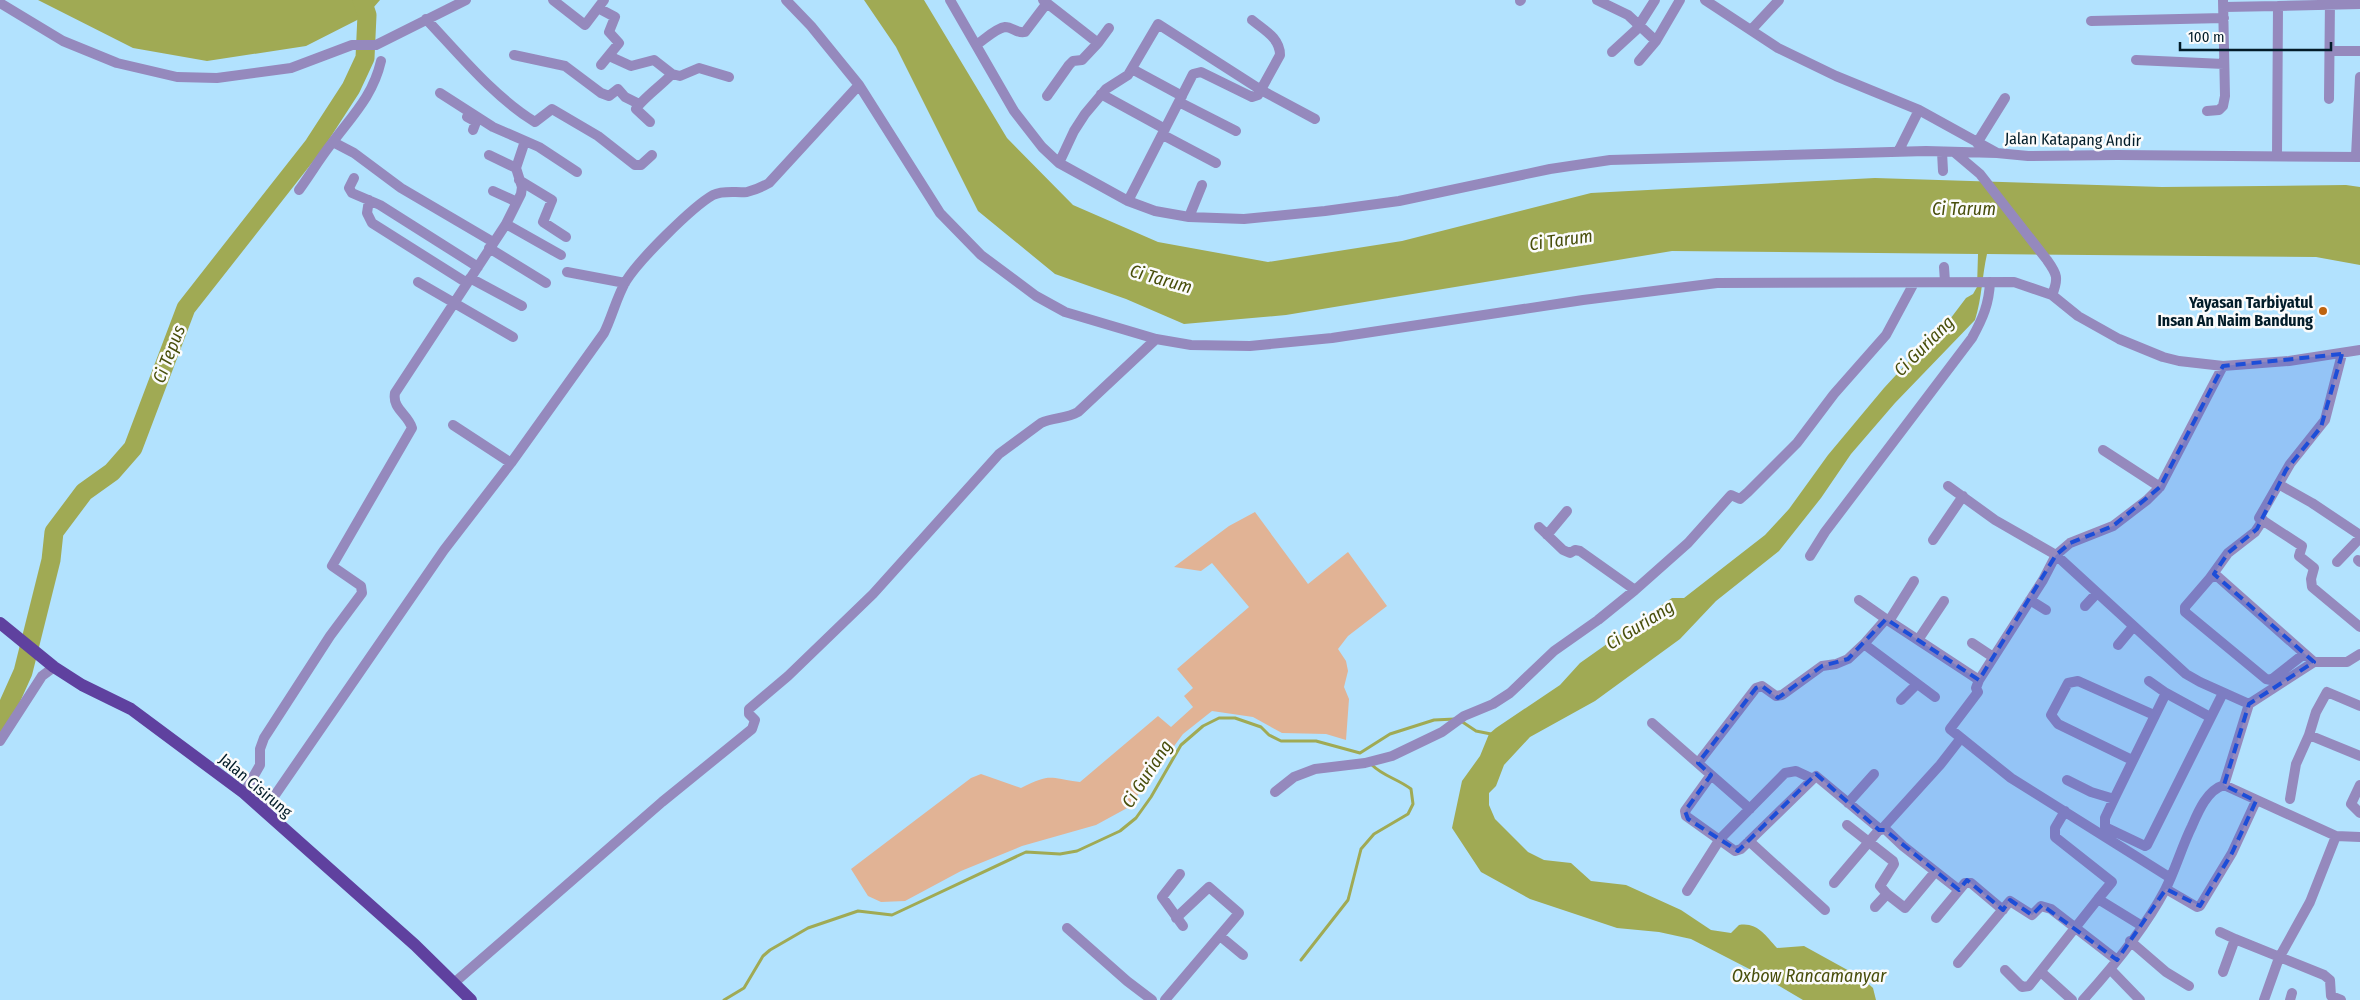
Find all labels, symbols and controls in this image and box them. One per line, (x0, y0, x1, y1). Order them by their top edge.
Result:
scale bar (2180, 20, 2331, 52)
text: 100 m (2188, 28, 2225, 46)
street label: Jalan Katapang Andir (2005, 129, 2142, 150)
water label: Ci Tarum (1932, 198, 1996, 220)
water label: Ci Tarum (1528, 225, 1594, 255)
water label: Ci Tarum (1127, 260, 1195, 298)
place label: Yayasan Tarbiyatul Insan An Naim Bandung (2157, 293, 2314, 330)
marker: Yayasan Tarbiyatul Insan An Naim Bandung (2317, 305, 2329, 317)
water label: Ci Guriang (1889, 311, 1959, 381)
water label: Ci Tepus (148, 322, 190, 386)
water label: Ci Guriang (1602, 595, 1678, 655)
water label: Ci Guriang (1117, 736, 1177, 812)
street label: Jalan Cisirung (215, 749, 296, 822)
water label: Oxbow Rancamanyar (1732, 965, 1887, 987)

